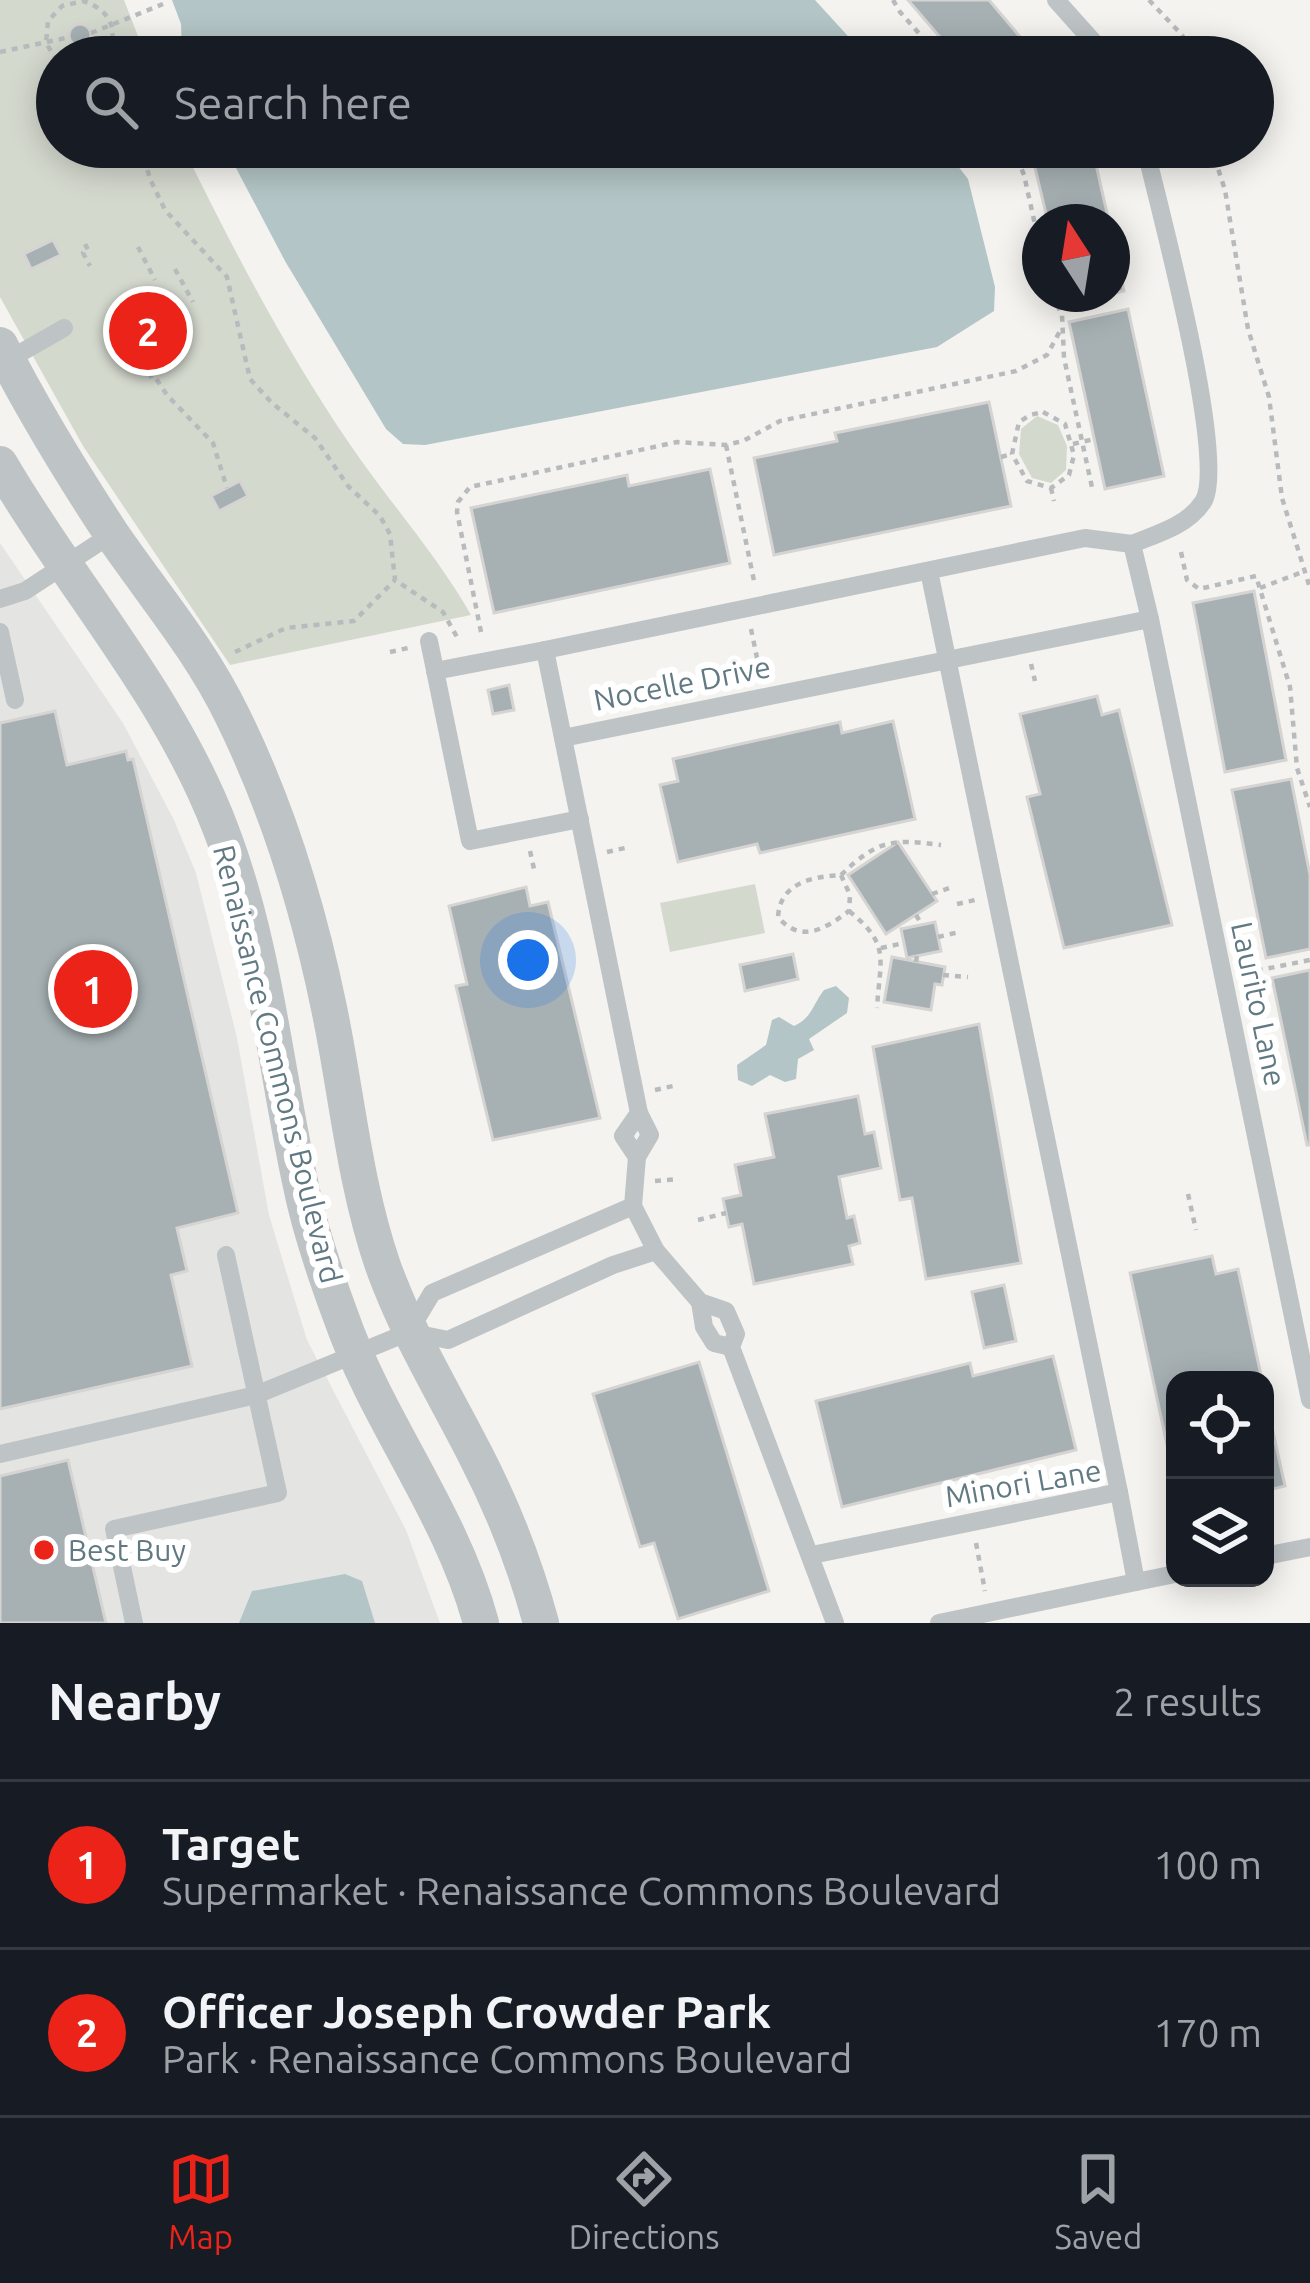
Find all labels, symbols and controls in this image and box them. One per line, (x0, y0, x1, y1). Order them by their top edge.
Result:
search box (36, 36, 1274, 168)
icon: search (78, 69, 144, 135)
text: Search here (174, 77, 412, 128)
north arrow (1022, 204, 1130, 312)
pin: 2 (109, 286, 187, 376)
street label: Nocelle Drive (591, 649, 773, 717)
street label: Renaissance Commons Boulevard (207, 841, 349, 1287)
street label: Laurito Lane (1225, 919, 1293, 1089)
your location (498, 930, 558, 990)
pin: 1 (54, 944, 132, 1034)
map controls (1166, 1371, 1274, 1587)
button: locate (1166, 1371, 1274, 1479)
street label: Minori Lane (942, 1453, 1104, 1513)
button: layers (1166, 1479, 1274, 1587)
place label: Best Buy (68, 1533, 186, 1567)
marker: Best Buy (31, 1537, 57, 1563)
text: Nearby (48, 1672, 221, 1730)
text: 2 results (1113, 1680, 1262, 1723)
text: Target (162, 1818, 300, 1869)
text: 1 (76, 1843, 98, 1886)
text: 100 m (1153, 1843, 1262, 1886)
text: Supermarket · Renaissance Commons Boulevard (162, 1869, 1001, 1912)
text: Officer Joseph Crowder Park (162, 1986, 771, 2037)
text: 2 (76, 2011, 98, 2054)
text: 170 m (1153, 2011, 1262, 2054)
text: Park · Renaissance Commons Boulevard (162, 2037, 852, 2080)
tab: Map (168, 2146, 234, 2255)
tab: Directions (569, 2146, 719, 2255)
tab: Saved (1055, 2146, 1142, 2255)

